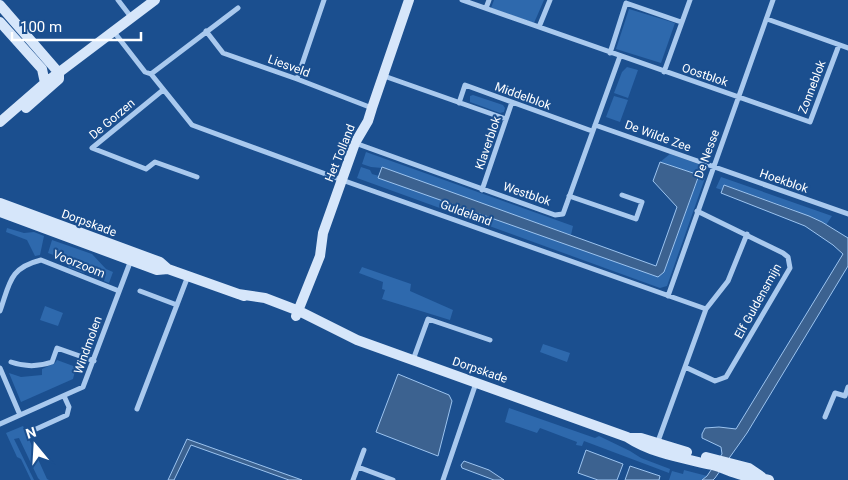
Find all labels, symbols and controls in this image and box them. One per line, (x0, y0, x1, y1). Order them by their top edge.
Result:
scale bar (12, 10, 141, 42)
text: 100 m (20, 18, 62, 36)
street label: Liesveld (266, 52, 312, 80)
street label: Zonneblok (795, 57, 829, 116)
street label: Oostblok (680, 61, 731, 90)
street label: Middelblok (493, 79, 554, 113)
street label: De Gorzen (86, 96, 138, 142)
street label: Klaverblok (472, 114, 504, 172)
street label: De Wilde Zee (623, 118, 693, 154)
street label: Het Tolland (322, 122, 358, 184)
street label: De Nesse (692, 128, 722, 180)
street label: Hoekblok (758, 166, 811, 196)
street label: Westblok (501, 179, 554, 209)
street label: Guldeland (438, 197, 494, 229)
street label: Dorpskade (60, 207, 118, 239)
street label: Voorzoom (51, 247, 107, 281)
street label: Elf Guldensmijn (732, 261, 784, 341)
street label: Windmolen (71, 314, 105, 376)
street label: Dorpskade (451, 354, 509, 386)
north arrow (10, 420, 60, 470)
text: N (24, 423, 38, 442)

